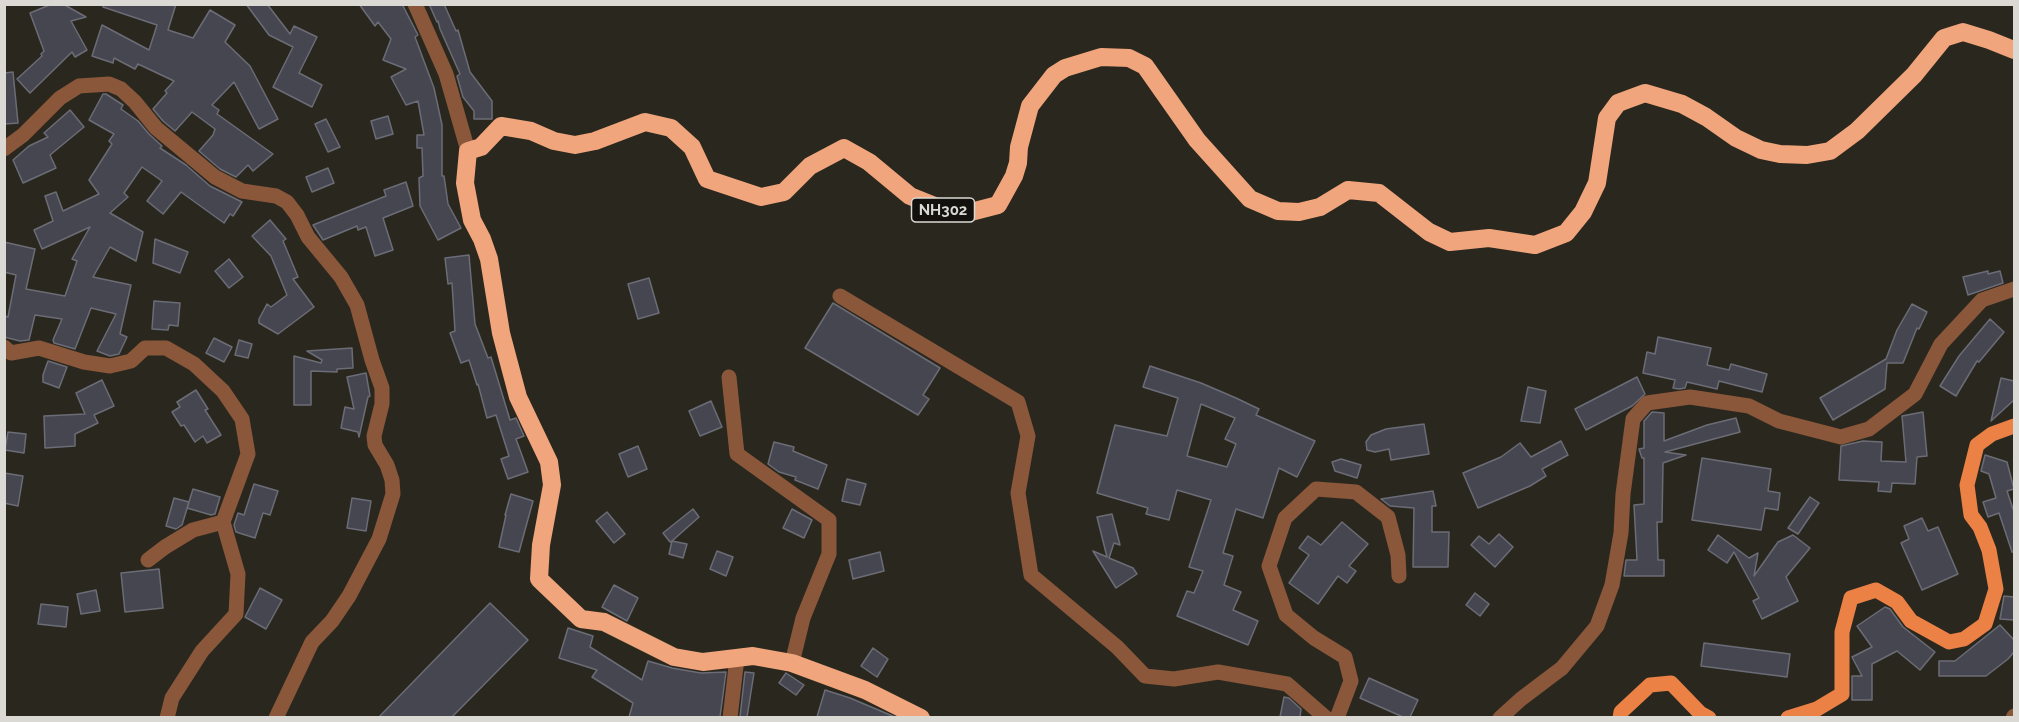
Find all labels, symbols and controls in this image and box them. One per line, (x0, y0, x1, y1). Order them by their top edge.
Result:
road number: NH302 (912, 198, 974, 222)

